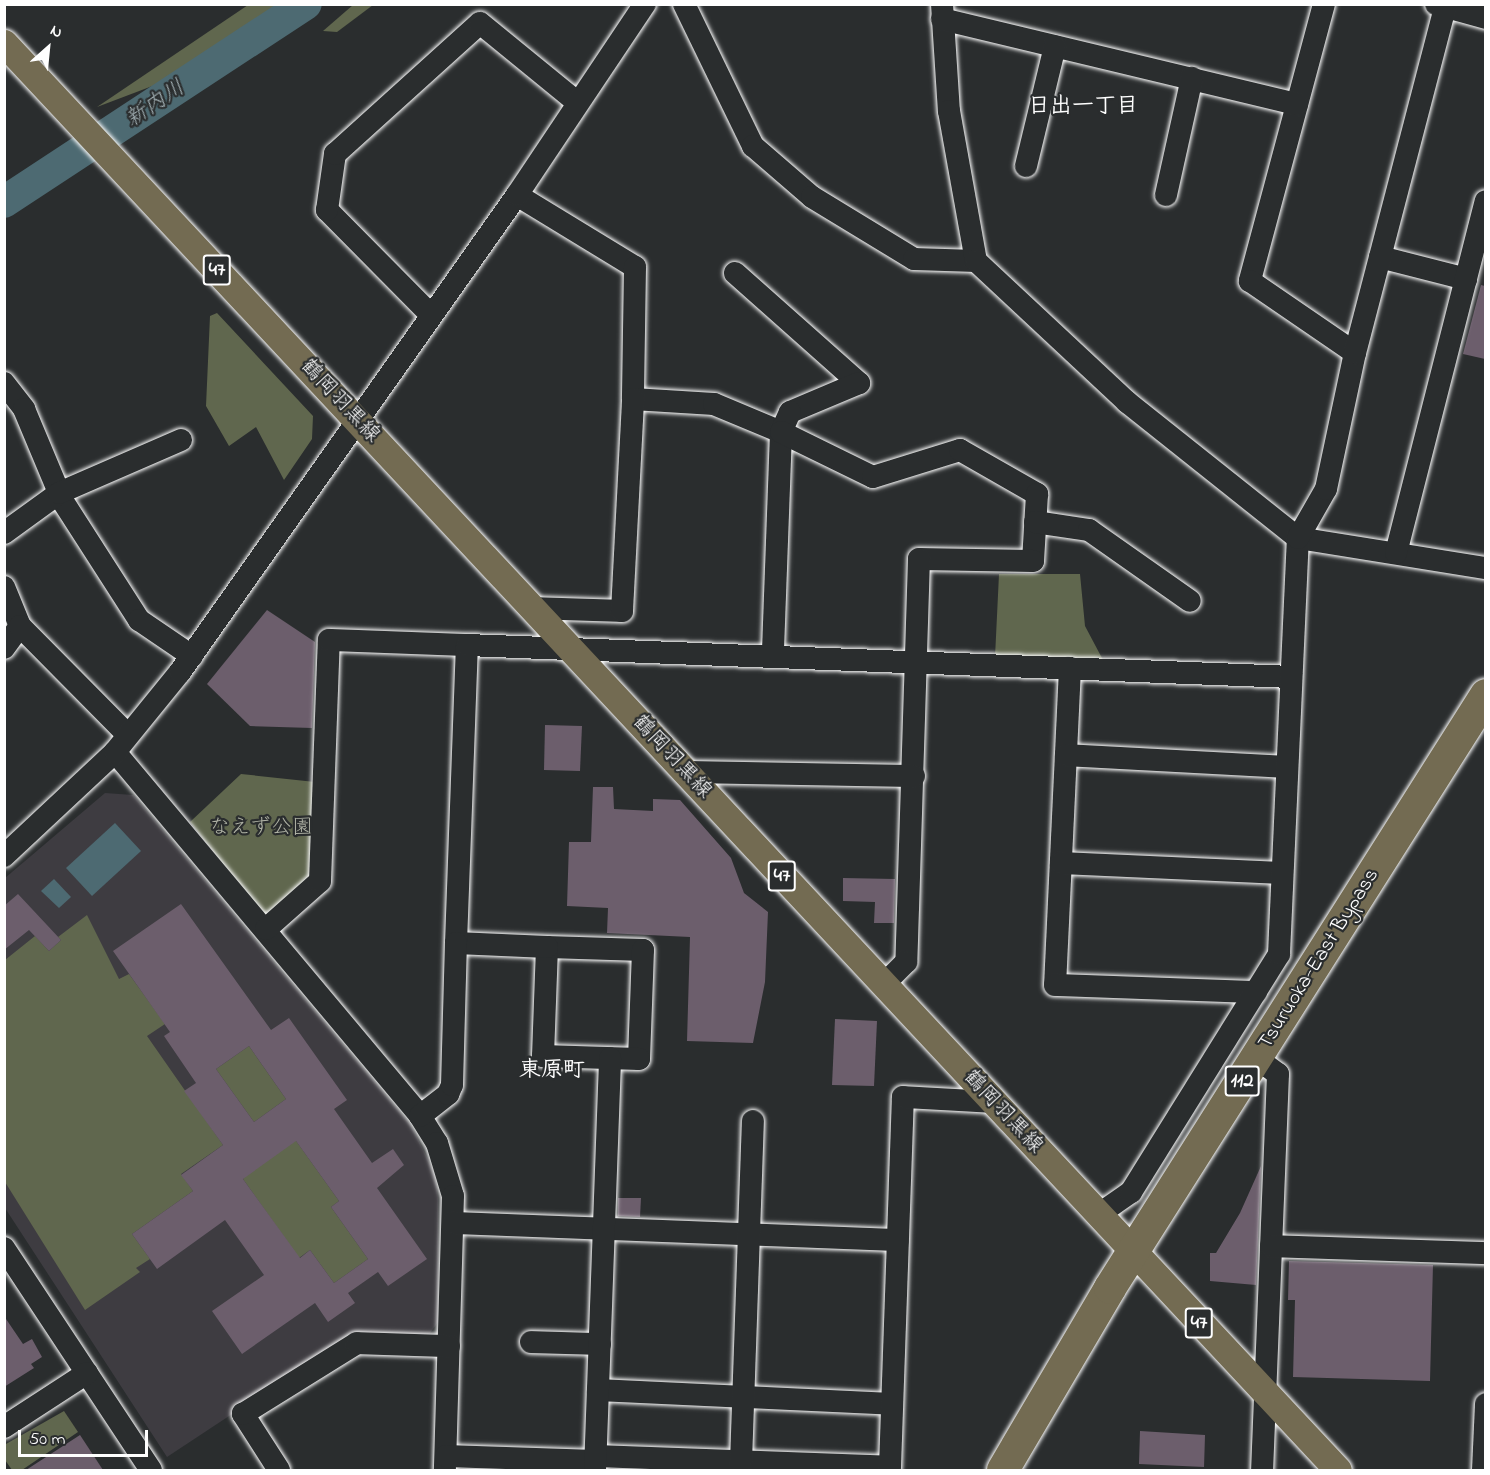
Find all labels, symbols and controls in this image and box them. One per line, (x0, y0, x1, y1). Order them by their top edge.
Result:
north arrow (18, 18, 78, 78)
text: N (46, 19, 66, 45)
water label: 新内川 (121, 76, 191, 134)
district label: 日出一丁目 (1028, 95, 1138, 121)
road number: 47 (202, 253, 232, 287)
street label: 鶴岡羽黒線 (295, 354, 385, 448)
street label: 鶴岡羽黒線 (627, 710, 717, 804)
park label: なえず公園 (209, 815, 313, 841)
road number: 47 (767, 859, 797, 893)
street label: Tsuruoka-East Bypass (1253, 864, 1385, 1054)
district label: 東原町 (519, 1059, 585, 1085)
road number: 112 (1224, 1064, 1260, 1098)
street label: 鶴岡羽黒線 (958, 1065, 1048, 1159)
road number: 47 (1184, 1306, 1214, 1340)
scale bar (21, 1418, 152, 1456)
text: 50 m (29, 1427, 66, 1453)

